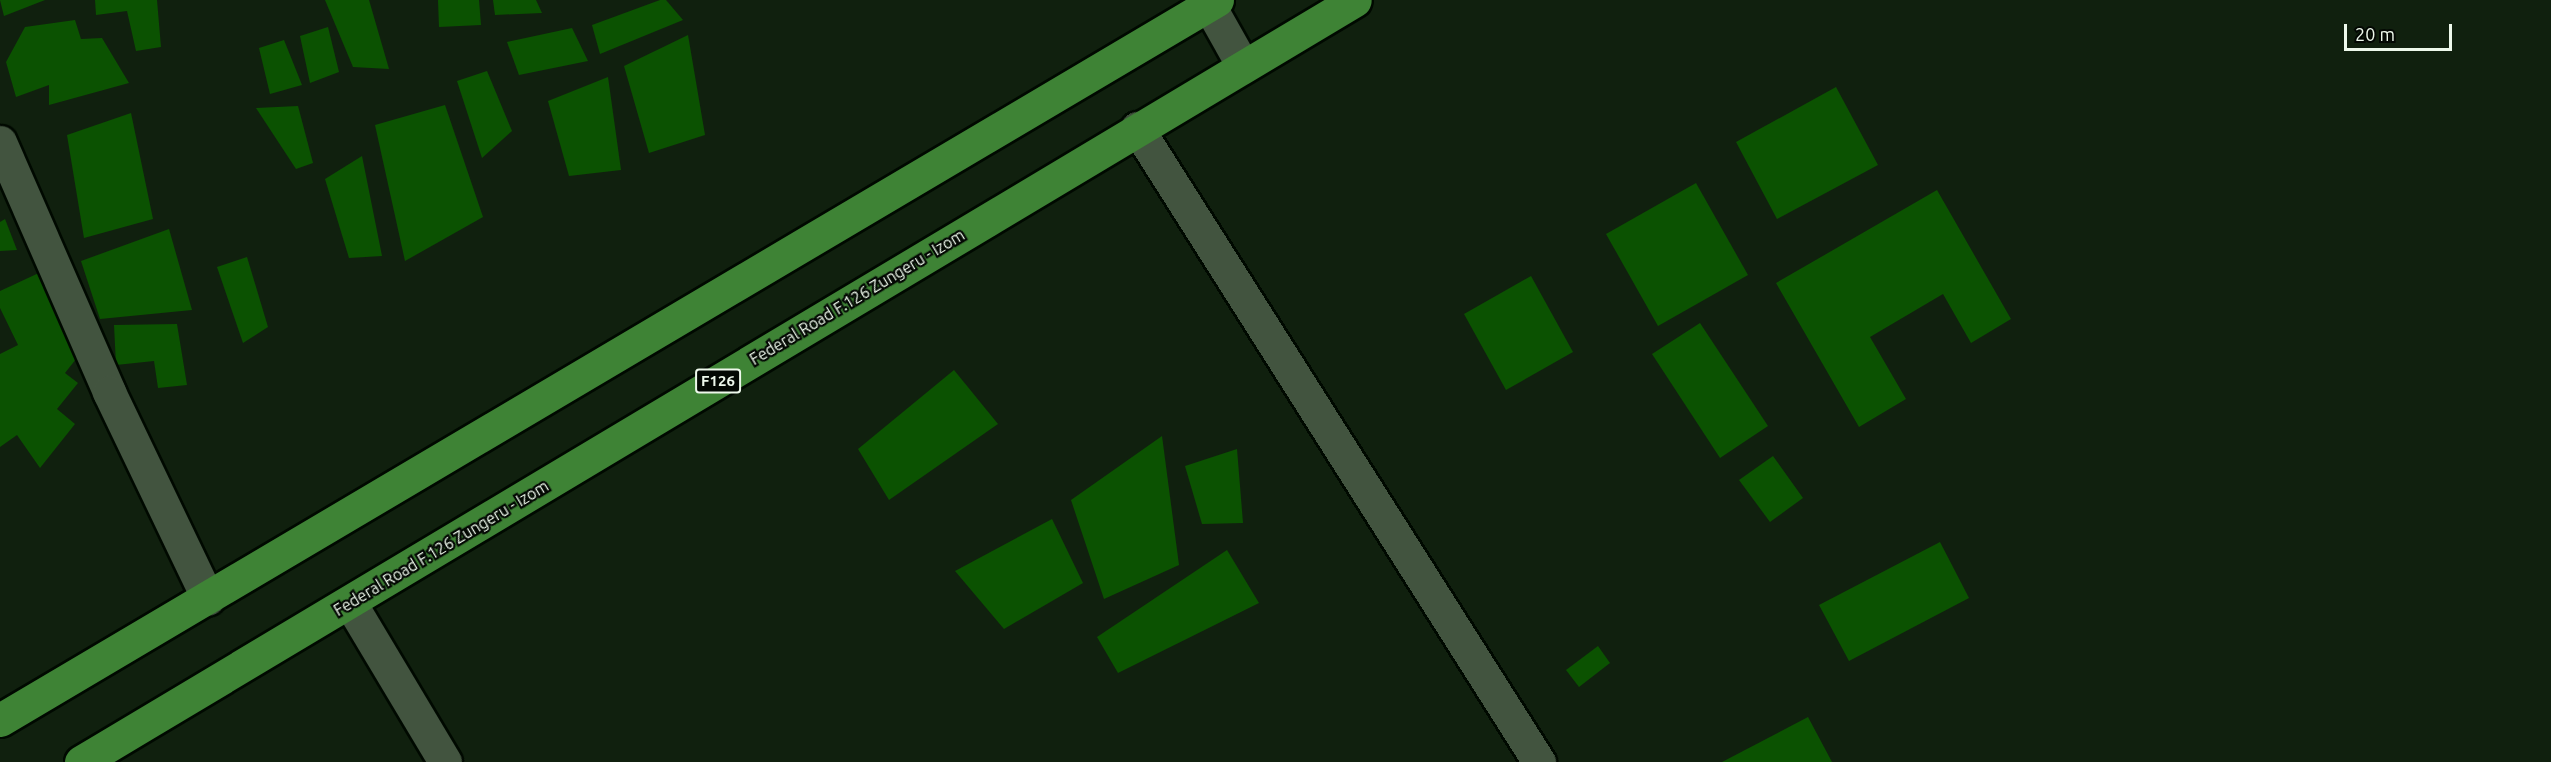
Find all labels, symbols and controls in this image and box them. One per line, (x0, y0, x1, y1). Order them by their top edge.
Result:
scale bar (2347, 12, 2455, 50)
text: 20 m (2355, 24, 2395, 44)
street label: Federal Road F.126 Zungeru - Izom (746, 225, 968, 369)
road number: F126 (694, 369, 742, 393)
street label: Federal Road F.126 Zungeru - Izom (330, 476, 552, 620)

